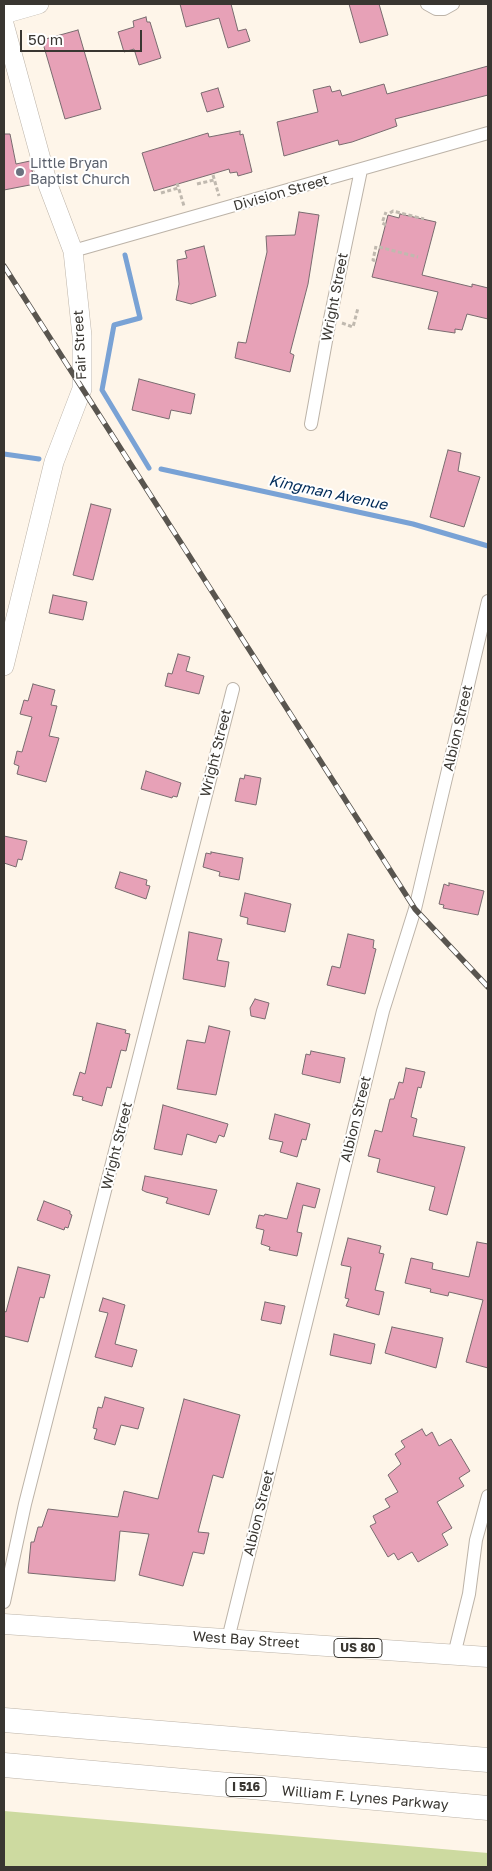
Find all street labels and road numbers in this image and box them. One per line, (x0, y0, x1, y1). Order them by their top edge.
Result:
street label: Division Street (231, 171, 331, 215)
street label: Wright Street (318, 251, 352, 343)
street label: Fair Street (70, 310, 90, 380)
street label: Albion Street (440, 683, 476, 773)
street label: Wright Street (197, 707, 235, 799)
street label: Albion Street (337, 1074, 375, 1164)
street label: Wright Street (98, 1100, 136, 1192)
street label: Albion Street (240, 1468, 278, 1558)
street label: West Bay Street (192, 1628, 300, 1652)
road number: US 80 (334, 1639, 382, 1658)
road number: I 516 (226, 1778, 266, 1796)
street label: William F. Lynes Parkway (281, 1782, 449, 1814)

